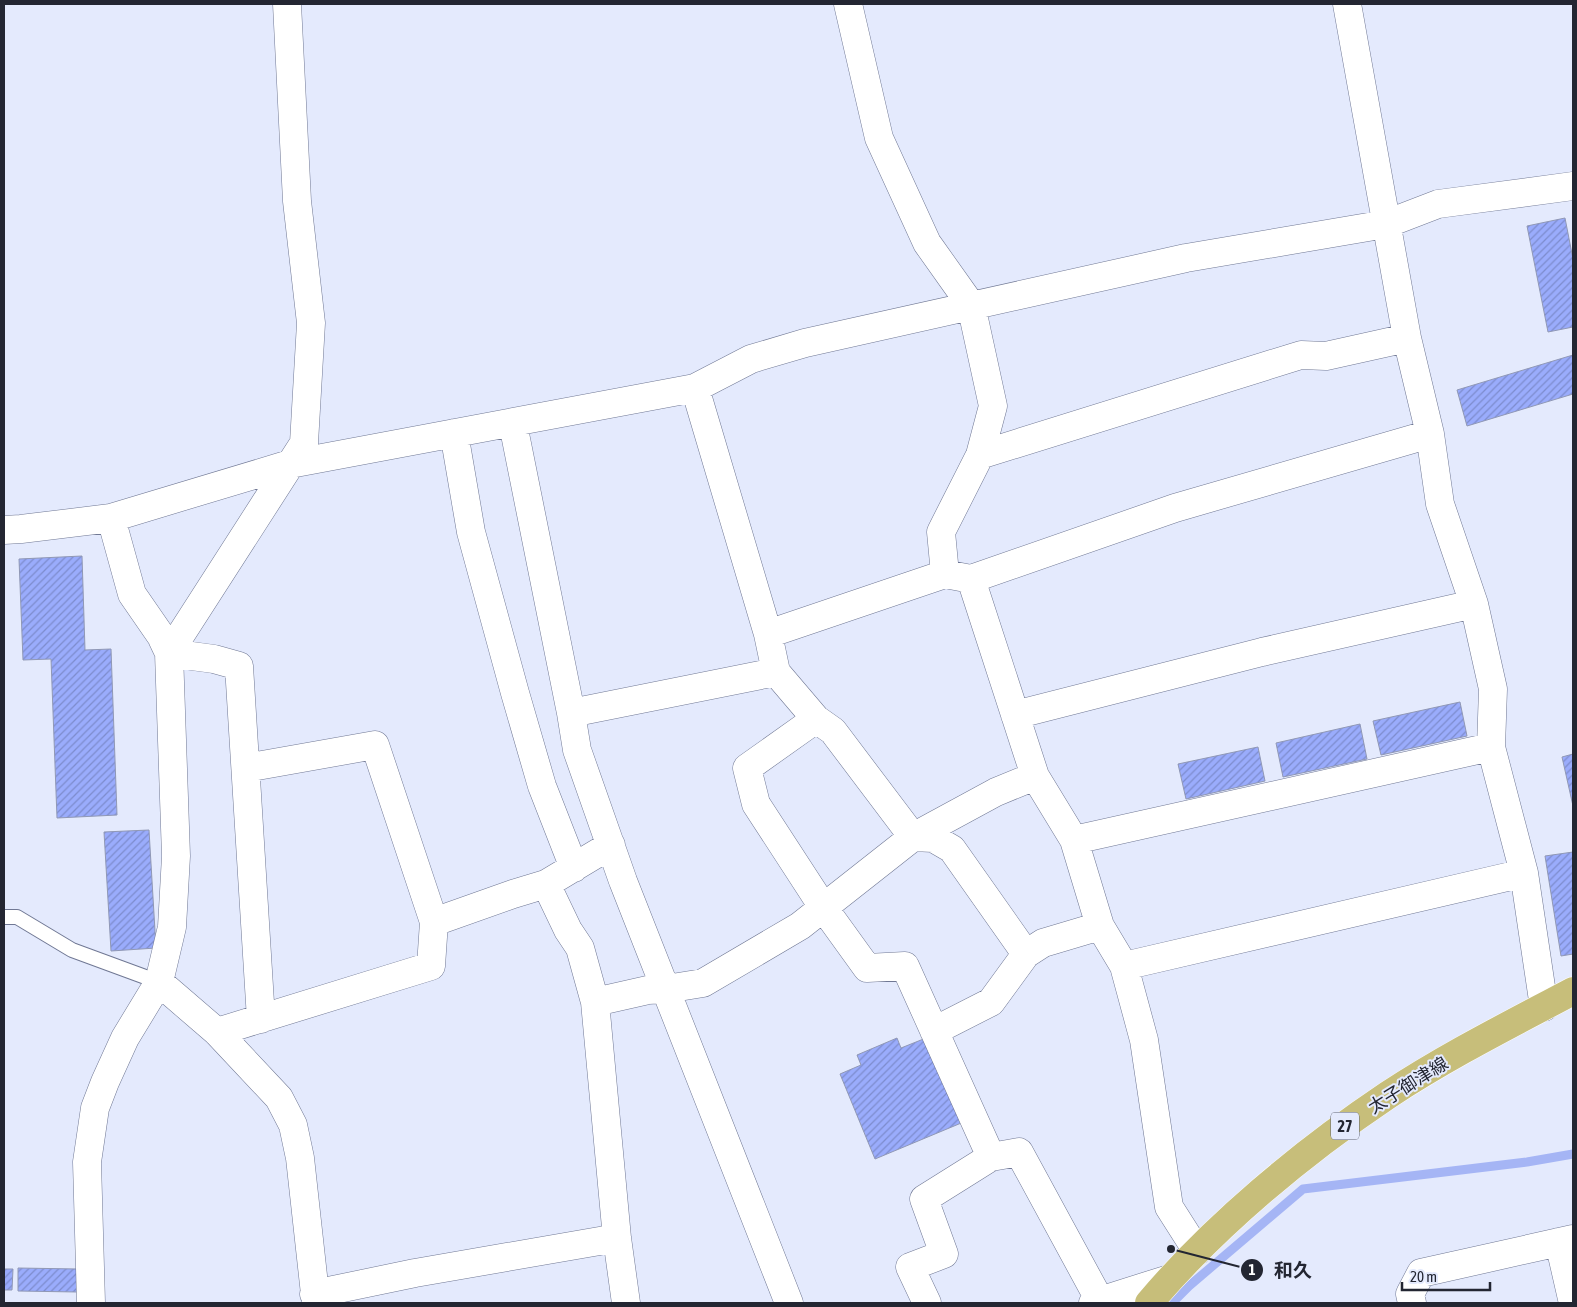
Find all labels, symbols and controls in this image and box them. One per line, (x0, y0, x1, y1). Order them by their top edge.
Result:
street label: 太子御津線 (1364, 1052, 1452, 1118)
road number: 27 (1331, 1112, 1359, 1140)
callout: 和久 (1239, 1253, 1322, 1287)
text: 和久 (1274, 1259, 1312, 1281)
scale bar (1402, 1260, 1490, 1292)
text: 1 (1248, 1261, 1256, 1278)
text: 20 m (1410, 1268, 1437, 1285)

